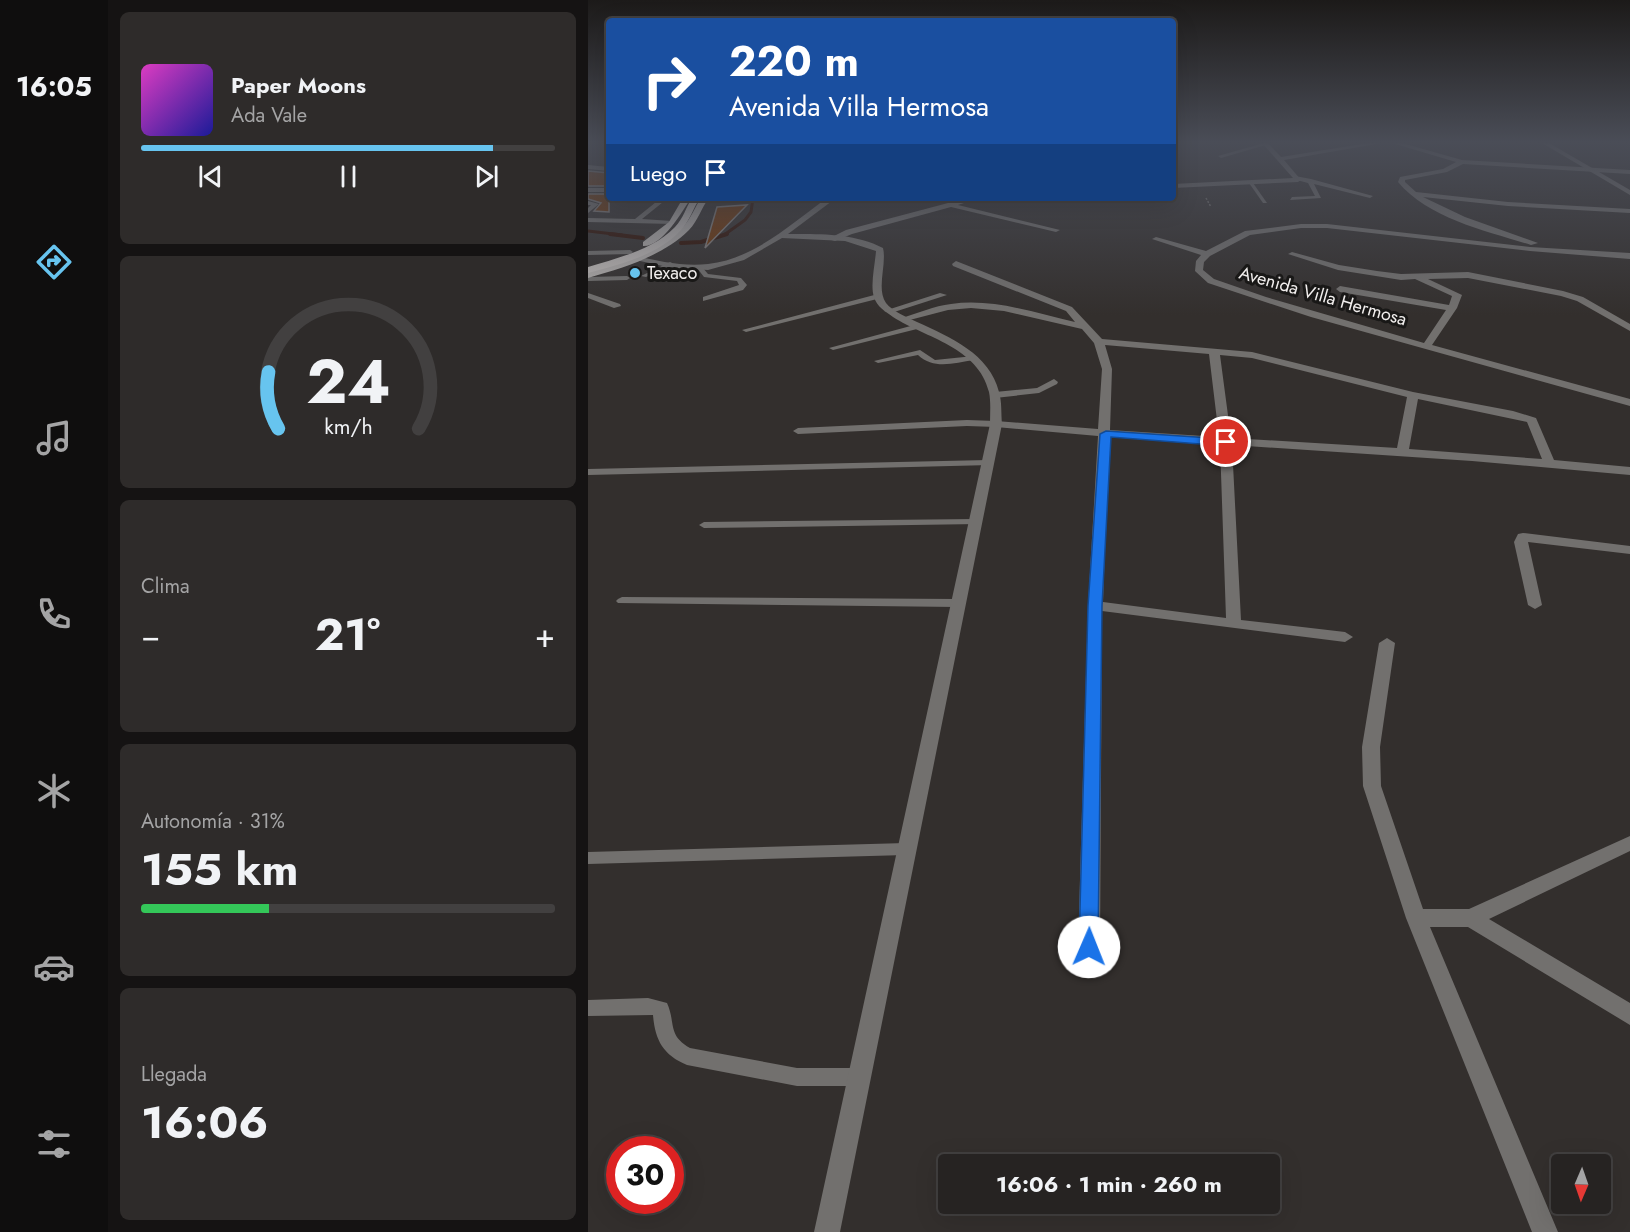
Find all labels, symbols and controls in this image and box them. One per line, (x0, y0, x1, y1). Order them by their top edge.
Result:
text: 220 m (729, 31, 859, 92)
icon: right (630, 42, 708, 120)
text: 16:05 (16, 67, 92, 106)
text: Paper Moons (231, 69, 366, 101)
text: Avenida Villa Hermosa (729, 87, 989, 126)
text: Ada Vale (231, 101, 307, 130)
icon: arrive (699, 156, 732, 189)
text: Luego (630, 157, 687, 189)
icon: previous (194, 160, 227, 193)
icon: pause (332, 160, 365, 193)
icon: next (470, 160, 503, 193)
icon: directions (33, 241, 75, 283)
place label: Texaco (647, 260, 697, 286)
street label: Avenida Villa Hermosa (1236, 260, 1410, 332)
marker: Texaco (628, 266, 642, 280)
text: 24 (306, 336, 390, 426)
text: km/h (324, 411, 372, 442)
pin (1200, 416, 1251, 467)
icon: music (33, 417, 75, 459)
icon: arrive (1209, 425, 1242, 458)
text: Clima (141, 572, 190, 601)
icon: phone (33, 593, 75, 635)
text: 21° (315, 602, 380, 667)
text: − (141, 612, 160, 659)
text: + (535, 612, 555, 659)
icon: climate (33, 770, 75, 812)
text: Autonomía · 31% (141, 807, 285, 836)
text: 155 km (141, 837, 298, 902)
position arrow (1057, 915, 1121, 979)
icon: car (33, 946, 75, 988)
text: Llegada (141, 1060, 207, 1089)
text: 16:06 (141, 1090, 268, 1155)
icon: filters (33, 1123, 75, 1165)
speed limit sign: 30 (606, 1136, 684, 1214)
north arrow (1551, 1154, 1611, 1214)
map controls (1551, 1154, 1611, 1214)
text: 16:06 · 1 min · 260 m (996, 1168, 1222, 1200)

